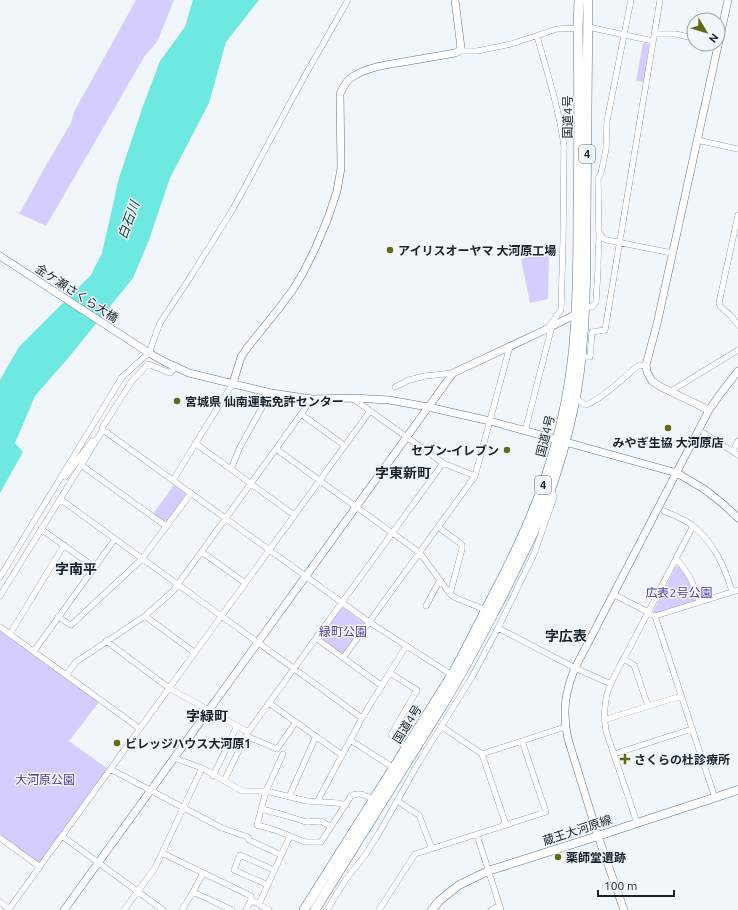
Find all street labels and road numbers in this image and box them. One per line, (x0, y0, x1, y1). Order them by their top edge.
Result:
street label: 国道4号 (561, 96, 574, 138)
road number: 4 (579, 145, 595, 163)
street label: 金ケ瀬さくら大橋 (33, 261, 121, 325)
street label: 国道4号 (534, 414, 556, 458)
road number: 4 (535, 476, 551, 494)
street label: 国道4号 (390, 702, 424, 746)
street label: 蔵王大河原線 (541, 813, 613, 847)

